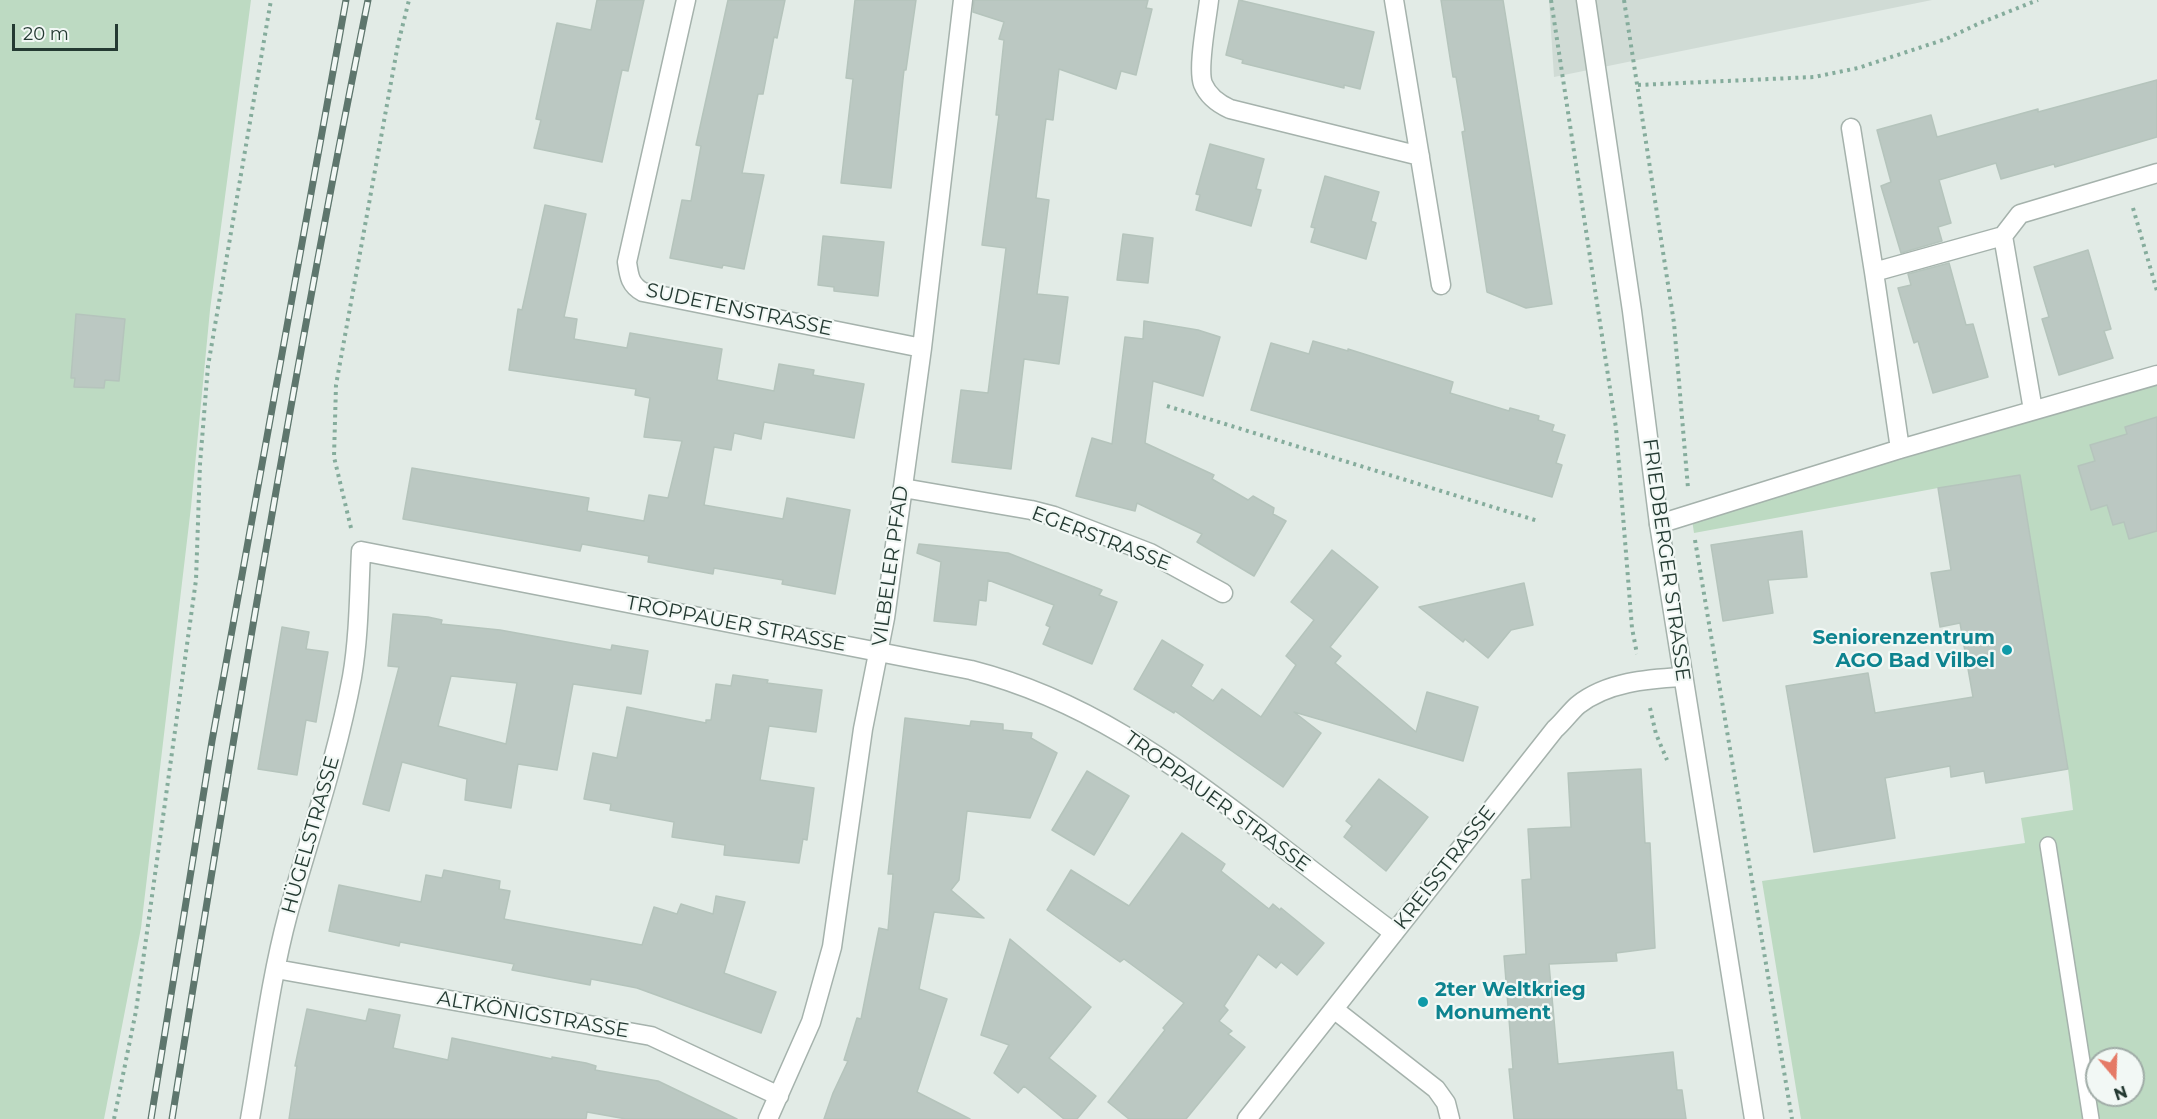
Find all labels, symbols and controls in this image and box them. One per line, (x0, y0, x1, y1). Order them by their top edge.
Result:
scale bar (15, 12, 122, 50)
text: 20 m (23, 23, 69, 45)
street label: SUDETENSTRASSE (644, 279, 834, 341)
street label: FRIEDBERGER STRASSE (1637, 437, 1695, 683)
street label: VILBELER PFAD (868, 484, 914, 648)
street label: EGERSTRASSE (1028, 501, 1174, 577)
street label: TROPPAUER STRASSE (624, 591, 848, 657)
place label: Seniorenzentrum AGO Bad Vilbel (1813, 626, 1995, 673)
marker: Seniorenzentrum AGO Bad Vilbel (2000, 643, 2014, 657)
street label: TROPPAUER STRASSE (1119, 727, 1315, 877)
street label: HÜGELSTRASSE (277, 753, 345, 917)
street label: KREISSTRASSE (1389, 801, 1501, 935)
place label: 2ter Weltkrieg Monument (1435, 978, 1586, 1025)
street label: ALTKÖNIGSTRASSE (435, 986, 631, 1044)
marker: 2ter Weltkrieg Monument (1416, 995, 1430, 1009)
north arrow (2085, 1047, 2145, 1107)
text: N (2111, 1082, 2130, 1104)

